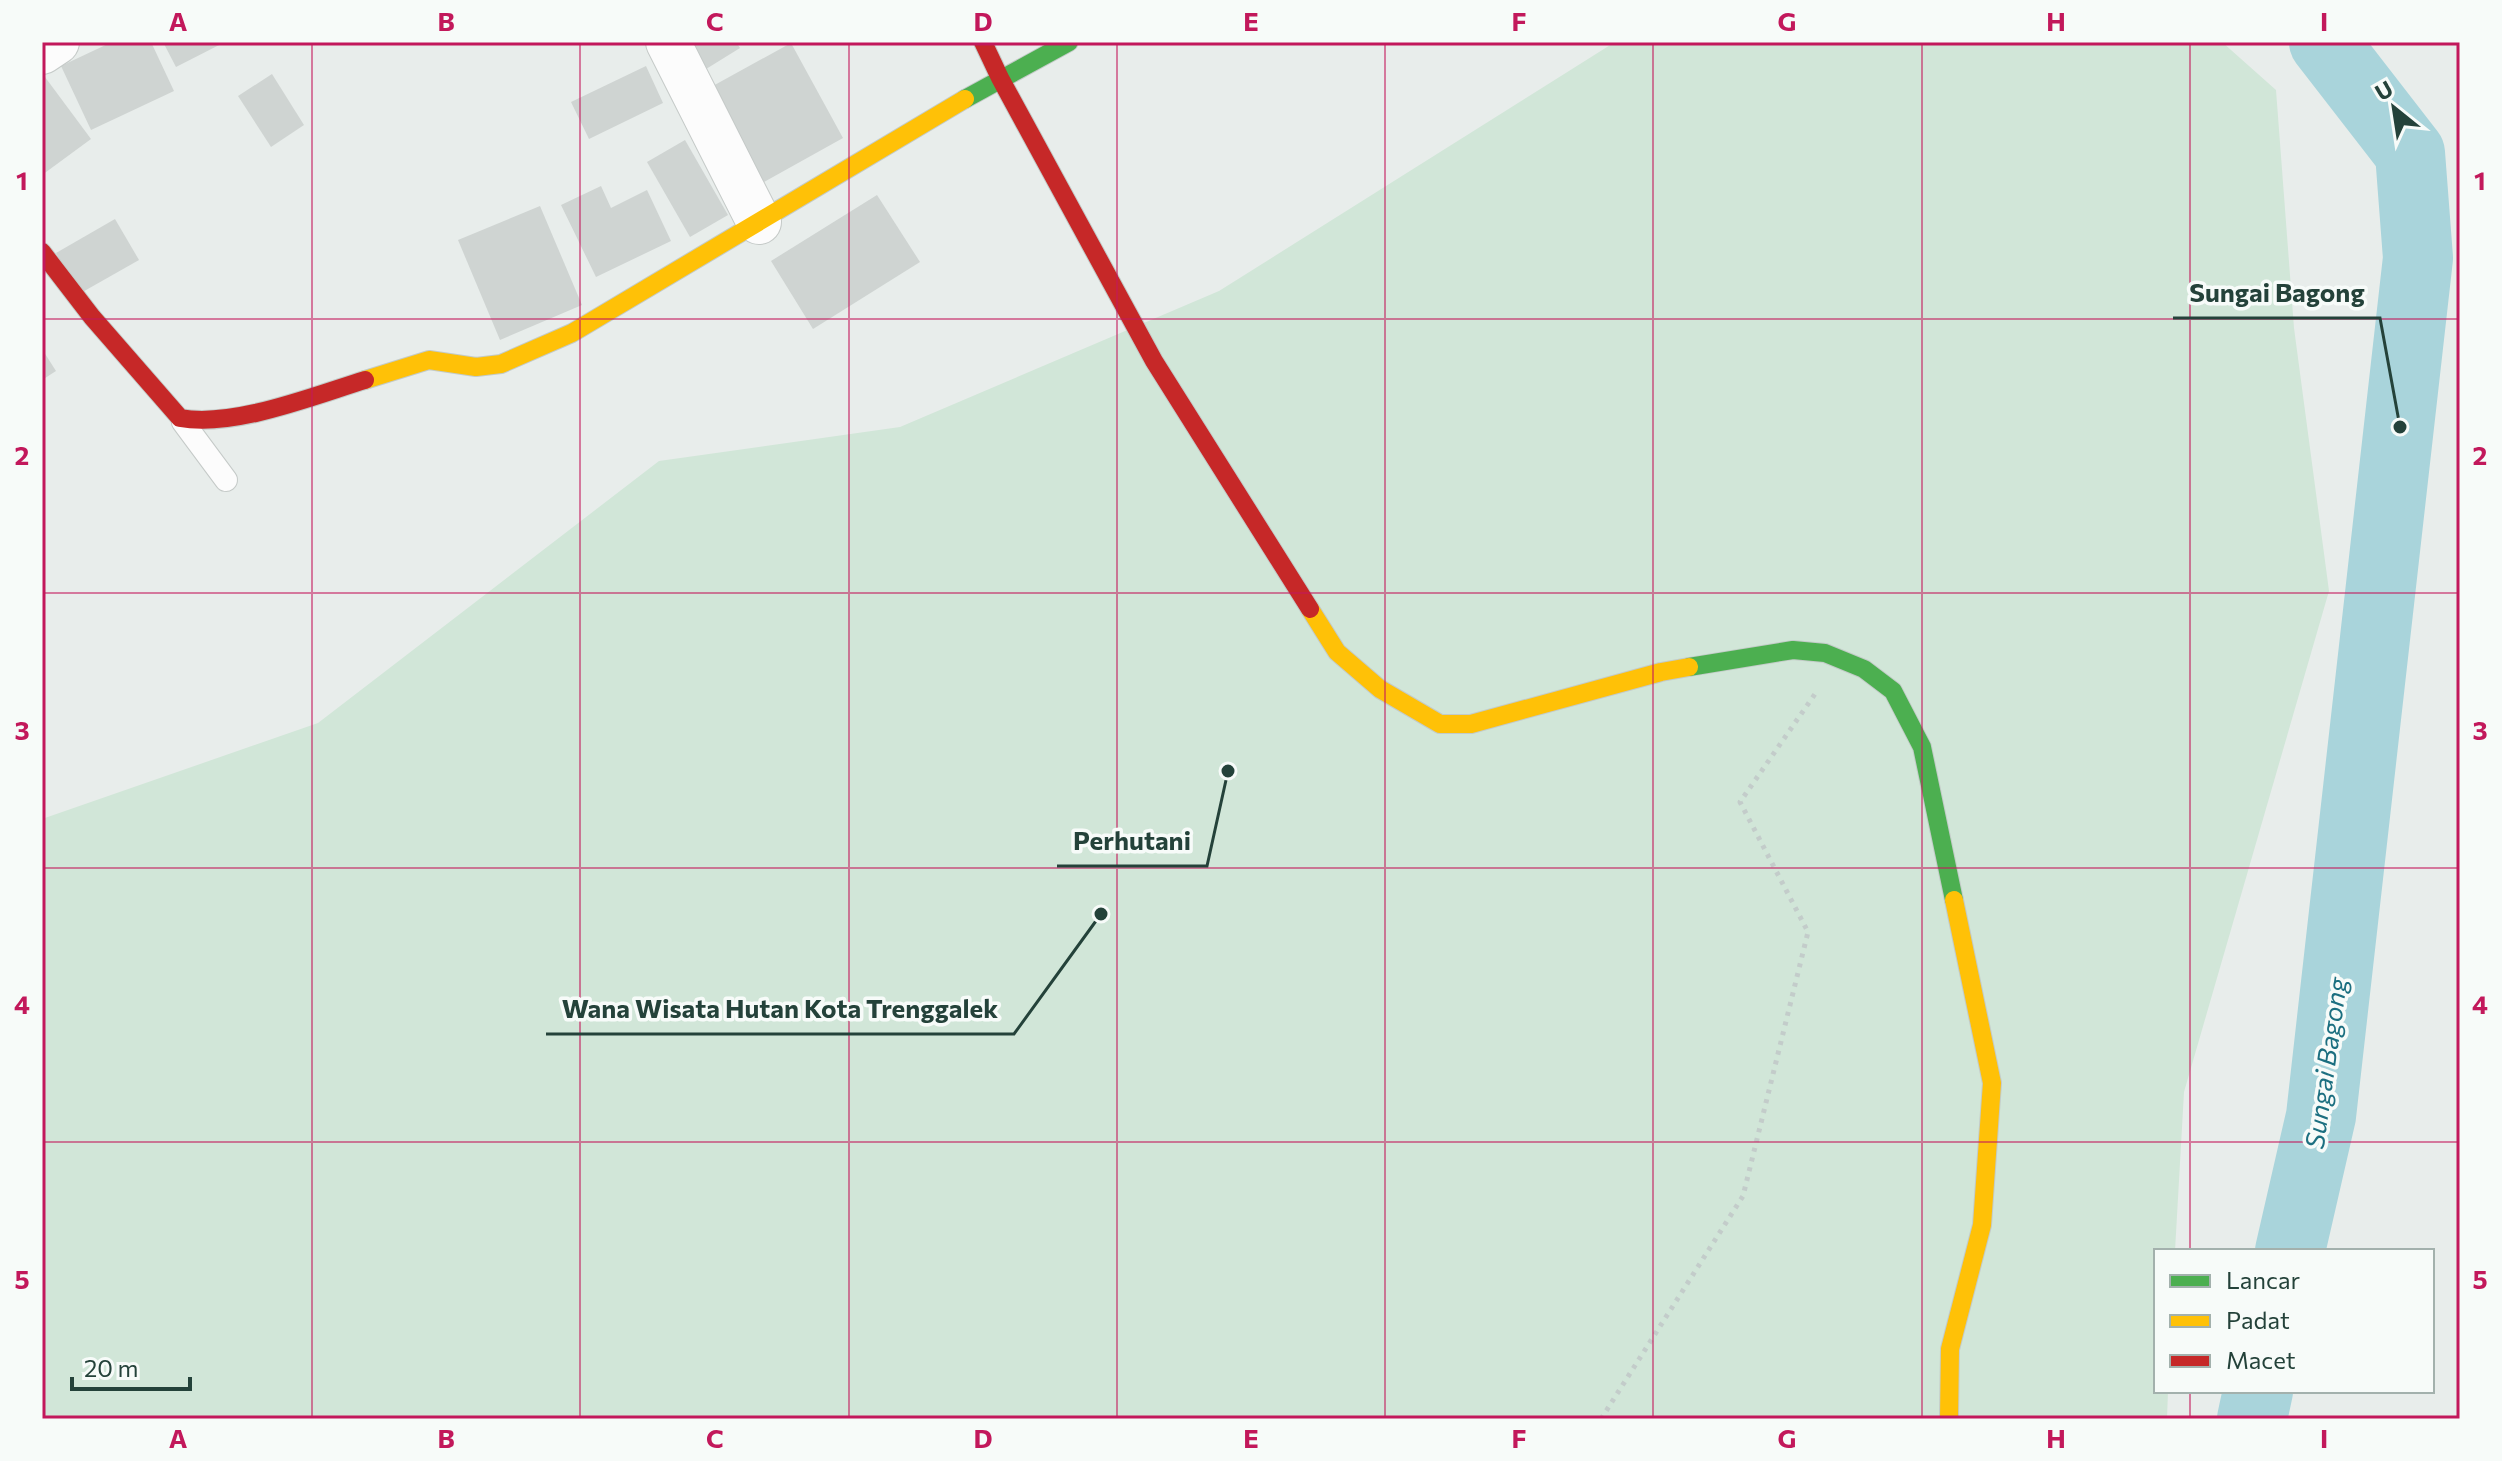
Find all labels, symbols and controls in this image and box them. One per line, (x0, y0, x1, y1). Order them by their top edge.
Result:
text: A (169, 5, 188, 36)
text: B (437, 5, 455, 36)
text: C (706, 5, 724, 36)
text: D (973, 5, 993, 36)
text: E (1243, 5, 1259, 36)
text: F (1511, 5, 1527, 36)
text: G (1778, 5, 1796, 36)
text: H (2046, 5, 2066, 36)
text: I (2320, 5, 2328, 36)
north arrow (2354, 68, 2434, 148)
text: U (2370, 75, 2397, 106)
text: 1 (16, 164, 28, 195)
text: 1 (2474, 164, 2486, 195)
callout: Sungai Bagong (2173, 268, 2380, 318)
text: Sungai Bagong (2189, 276, 2365, 307)
text: 2 (15, 439, 29, 470)
text: 2 (2473, 439, 2487, 470)
text: 3 (14, 714, 30, 745)
text: 3 (2472, 714, 2488, 745)
callout: Perhutani (1057, 816, 1207, 866)
text: Perhutani (1073, 824, 1191, 855)
water label: Sungai Bagong (2298, 975, 2352, 1151)
callout: Wana Wisata Hutan Kota Trenggalek (546, 984, 1014, 1034)
text: 4 (14, 988, 30, 1019)
text: 4 (2472, 988, 2488, 1019)
text: Wana Wisata Hutan Kota Trenggalek (562, 992, 998, 1023)
legend (2154, 1249, 2434, 1393)
text: 5 (14, 1263, 30, 1294)
text: 5 (2472, 1263, 2488, 1294)
text: Lancar (2226, 1265, 2300, 1294)
text: Padat (2226, 1305, 2290, 1334)
scale bar (72, 1341, 190, 1391)
text: Macet (2226, 1345, 2296, 1374)
text: 20 m (84, 1353, 138, 1382)
text: A (169, 1422, 188, 1453)
text: B (437, 1422, 455, 1453)
text: C (706, 1422, 724, 1453)
text: D (973, 1422, 993, 1453)
text: E (1243, 1422, 1259, 1453)
text: F (1511, 1422, 1527, 1453)
text: G (1778, 1422, 1796, 1453)
text: H (2046, 1422, 2066, 1453)
text: I (2320, 1422, 2328, 1453)

